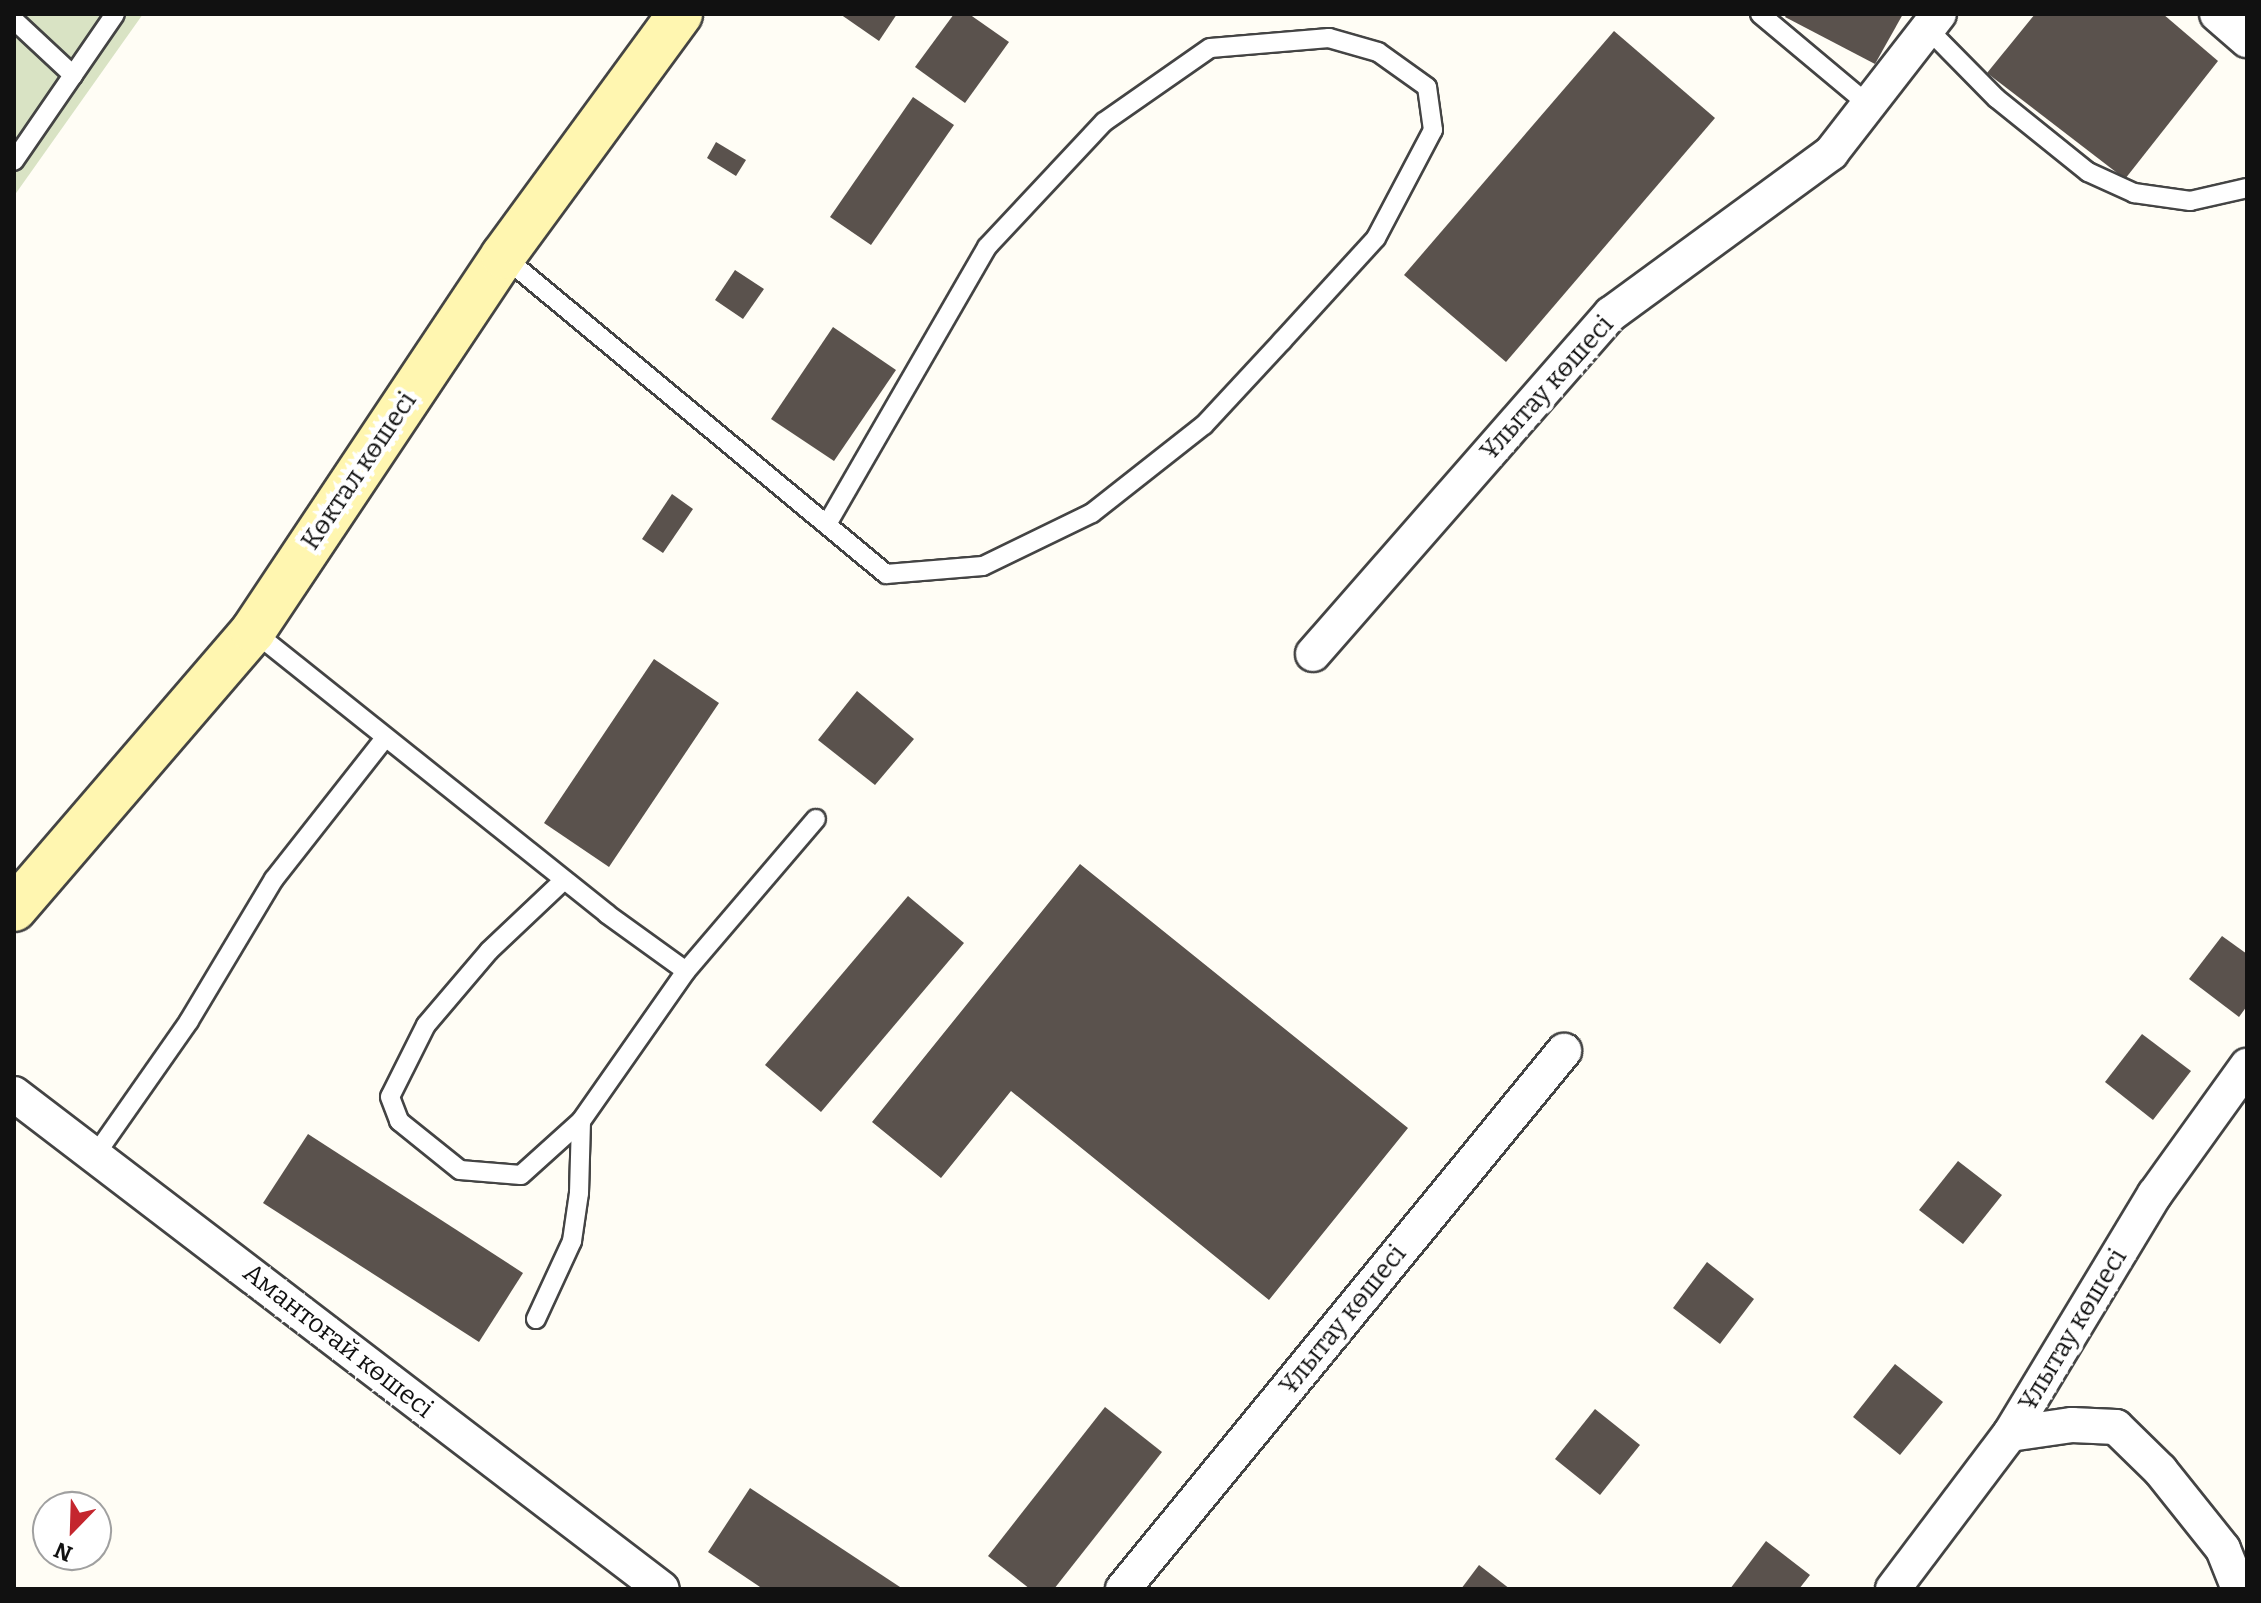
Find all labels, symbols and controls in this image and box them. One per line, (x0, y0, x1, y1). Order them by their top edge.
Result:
street label: Ұлытау көшесі (1474, 309, 1620, 467)
street label: Көктал көшесі (295, 386, 423, 556)
street label: Ұлытау көшесі (1273, 1239, 1413, 1401)
street label: Ұлытау көшесі (2012, 1243, 2134, 1417)
street label: Амантоғай көшесі (237, 1257, 439, 1425)
north arrow (32, 1491, 112, 1571)
text: N (50, 1536, 76, 1567)

